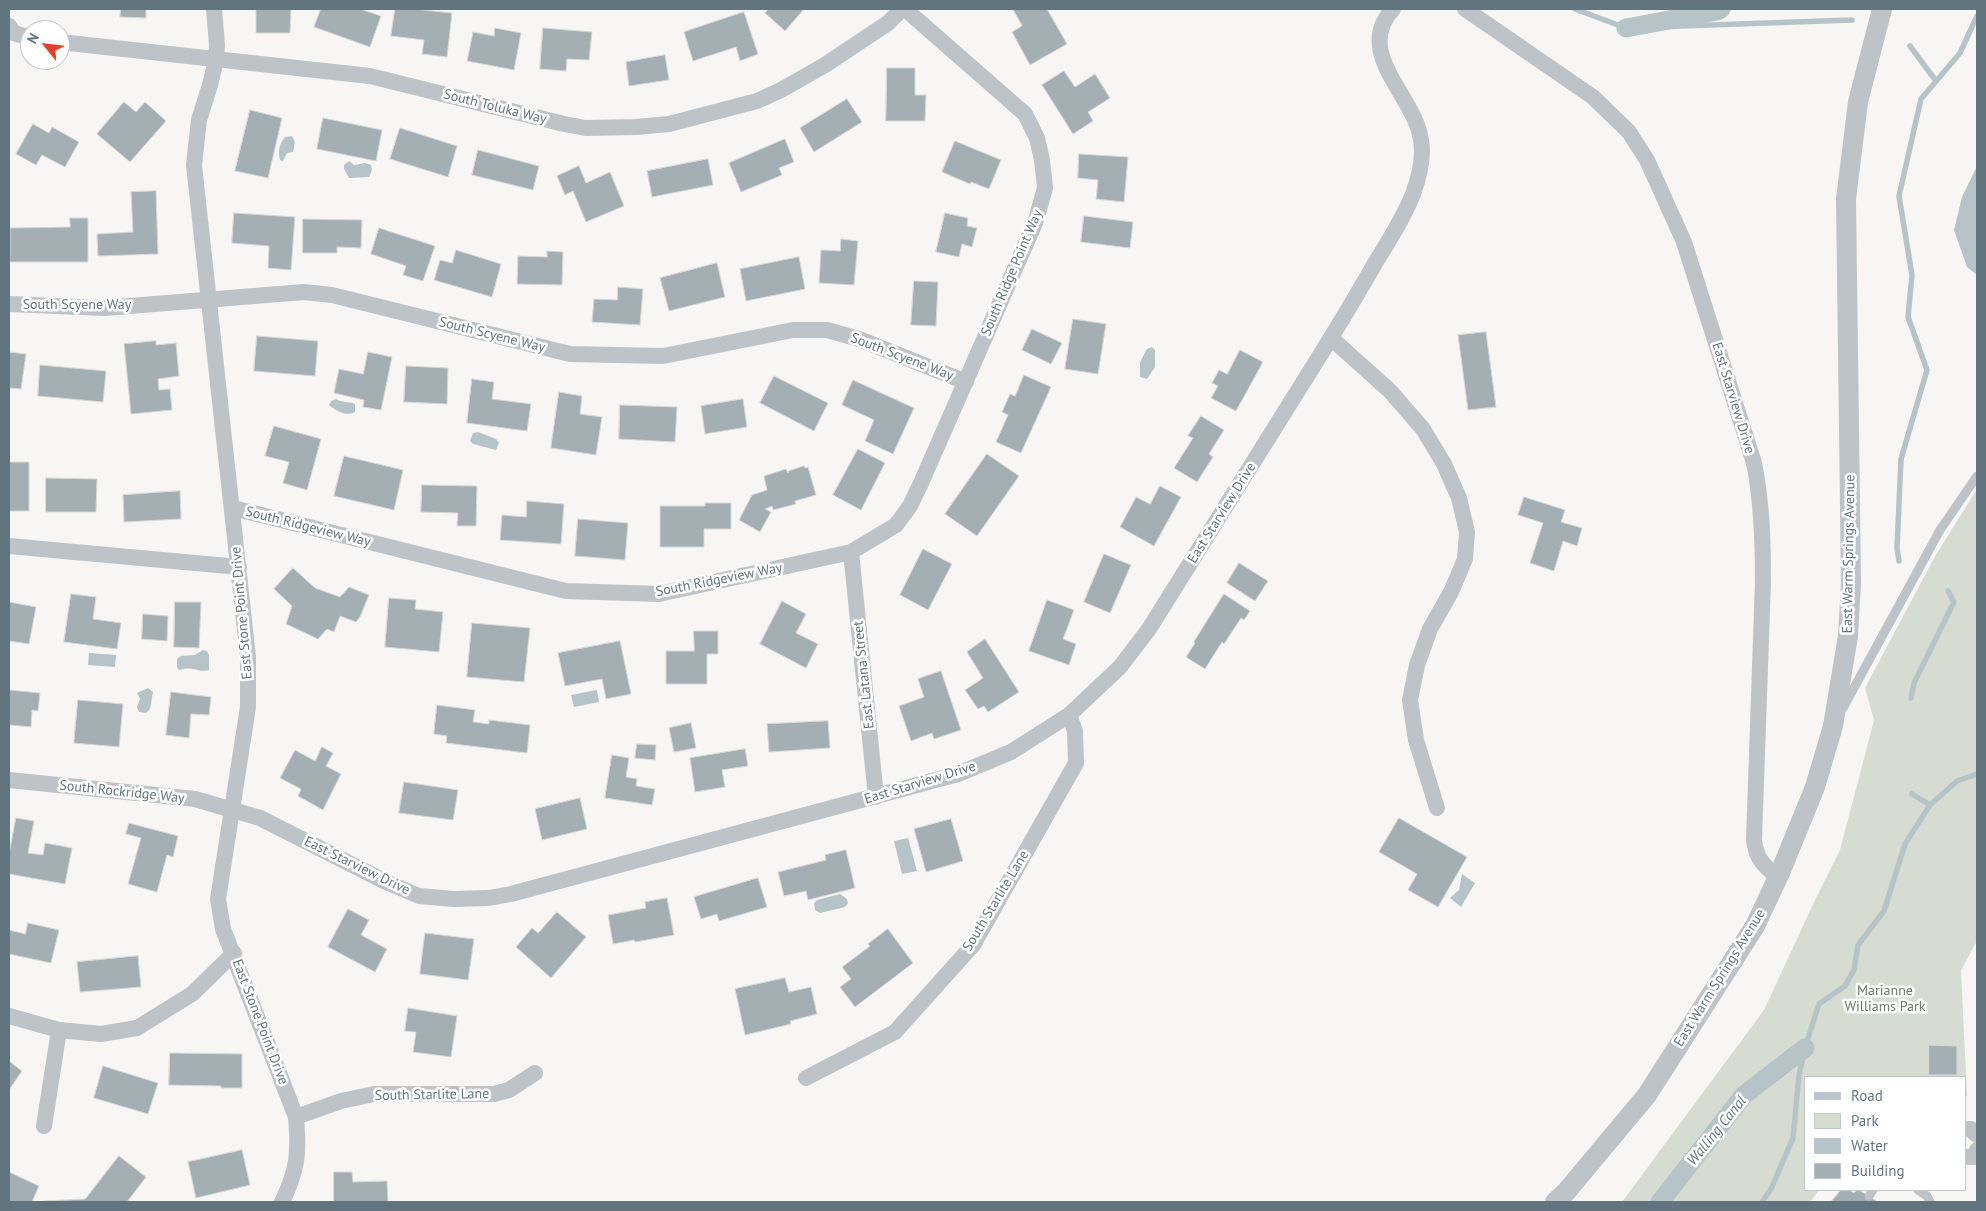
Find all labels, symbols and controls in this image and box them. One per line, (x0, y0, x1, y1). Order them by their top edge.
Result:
north arrow (20, 20, 70, 70)
text: N (23, 30, 43, 47)
street label: South Toluka Way (442, 86, 548, 128)
street label: South Ridge Point Way (978, 207, 1046, 339)
street label: South Scyene Way (23, 297, 131, 313)
street label: South Scyene Way (437, 314, 547, 356)
street label: South Scyene Way (848, 330, 956, 384)
street label: East Starview Drive (1708, 340, 1758, 456)
street label: East Starview Drive (1184, 460, 1260, 566)
street label: East Warm Springs Avenue (1839, 475, 1859, 633)
street label: South Ridgeview Way (244, 503, 372, 551)
street label: East Stone Point Drive (228, 546, 256, 680)
street label: South Ridgeview Way (654, 559, 784, 601)
street label: East Latana Street (850, 620, 878, 730)
street label: East Starview Drive (862, 758, 978, 808)
street label: South Rockridge Way (59, 777, 185, 807)
street label: East Starview Drive (301, 833, 413, 899)
street label: South Starlite Lane (959, 848, 1033, 954)
street label: East Warm Springs Avenue (1671, 906, 1769, 1050)
street label: East Stone Point Drive (228, 957, 292, 1087)
park label: Marianne Williams Park (1845, 983, 1925, 1016)
legend (1804, 1076, 1966, 1191)
street label: South Starlite Lane (375, 1086, 489, 1104)
text: Road (1851, 1086, 1883, 1105)
water label: Walling Canal (1684, 1093, 1750, 1169)
text: Park (1851, 1111, 1879, 1130)
text: Water (1851, 1136, 1888, 1155)
text: Building (1851, 1161, 1905, 1180)

